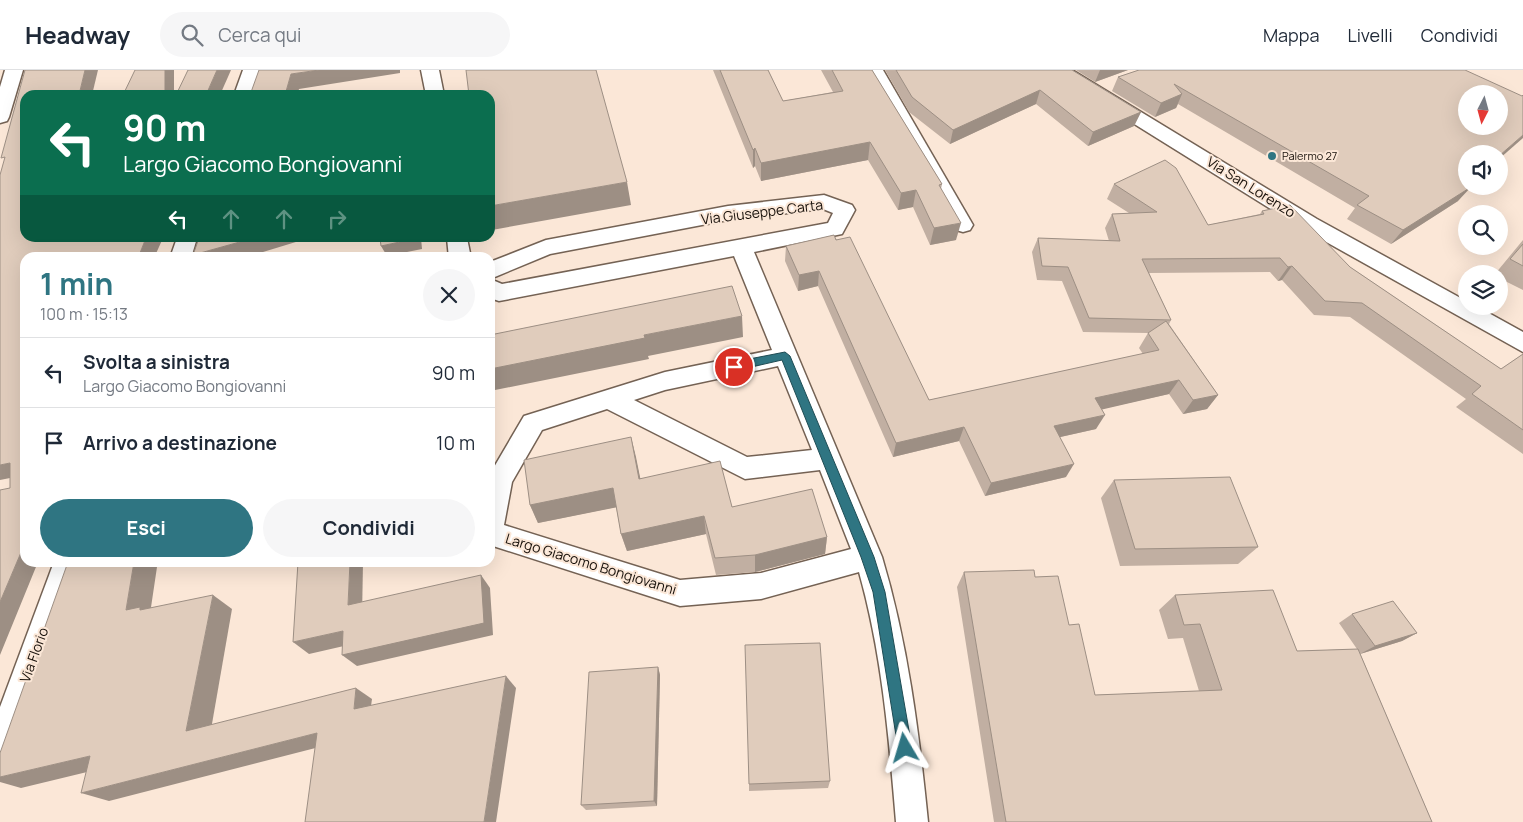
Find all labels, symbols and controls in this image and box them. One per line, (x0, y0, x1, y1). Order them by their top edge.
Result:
search box (160, 12, 510, 57)
text: Headway (25, 18, 130, 51)
icon: search (178, 21, 206, 49)
text: Cerca qui (218, 22, 301, 48)
text: Mappa (1263, 23, 1319, 47)
text: Livelli (1347, 23, 1393, 47)
text: Condividi (1421, 23, 1498, 47)
north arrow (1458, 85, 1508, 135)
map controls (1458, 85, 1508, 315)
text: 90 m (123, 104, 206, 152)
icon: left (40, 110, 105, 175)
button: sound (1458, 145, 1508, 195)
place label: Palermo 27 (1282, 148, 1337, 163)
text: Largo Giacomo Bongiovanni (123, 149, 402, 179)
marker: Palermo 27 (1266, 150, 1278, 162)
street label: Via San Lorenzo (1203, 152, 1299, 221)
street label: Via Giuseppe Carta (700, 195, 824, 228)
icon: left (164, 205, 192, 233)
icon: ahead (217, 205, 245, 233)
icon: ahead (270, 205, 298, 233)
icon: right (323, 205, 351, 233)
button: search (1458, 205, 1508, 255)
text: 1 min (40, 263, 113, 304)
button: layers (1458, 265, 1508, 315)
button: close (423, 269, 475, 321)
text: 100 m · 15:13 (40, 303, 128, 325)
pin (713, 346, 755, 388)
text: Svolta a sinistra (83, 349, 230, 375)
icon: arrive (720, 353, 748, 381)
icon: left (40, 359, 68, 387)
text: 90 m (432, 360, 475, 386)
text: Largo Giacomo Bongiovanni (83, 375, 286, 397)
icon: arrive (40, 429, 68, 457)
text: Arrivo a destinazione (83, 430, 277, 456)
text: 10 m (436, 430, 475, 456)
button: Esci (40, 499, 253, 557)
button: Condividi (263, 499, 475, 557)
street label: Largo Giacomo Bongiovanni (503, 528, 679, 599)
street label: Via Florio (15, 625, 52, 685)
position arrow (878, 721, 930, 773)

